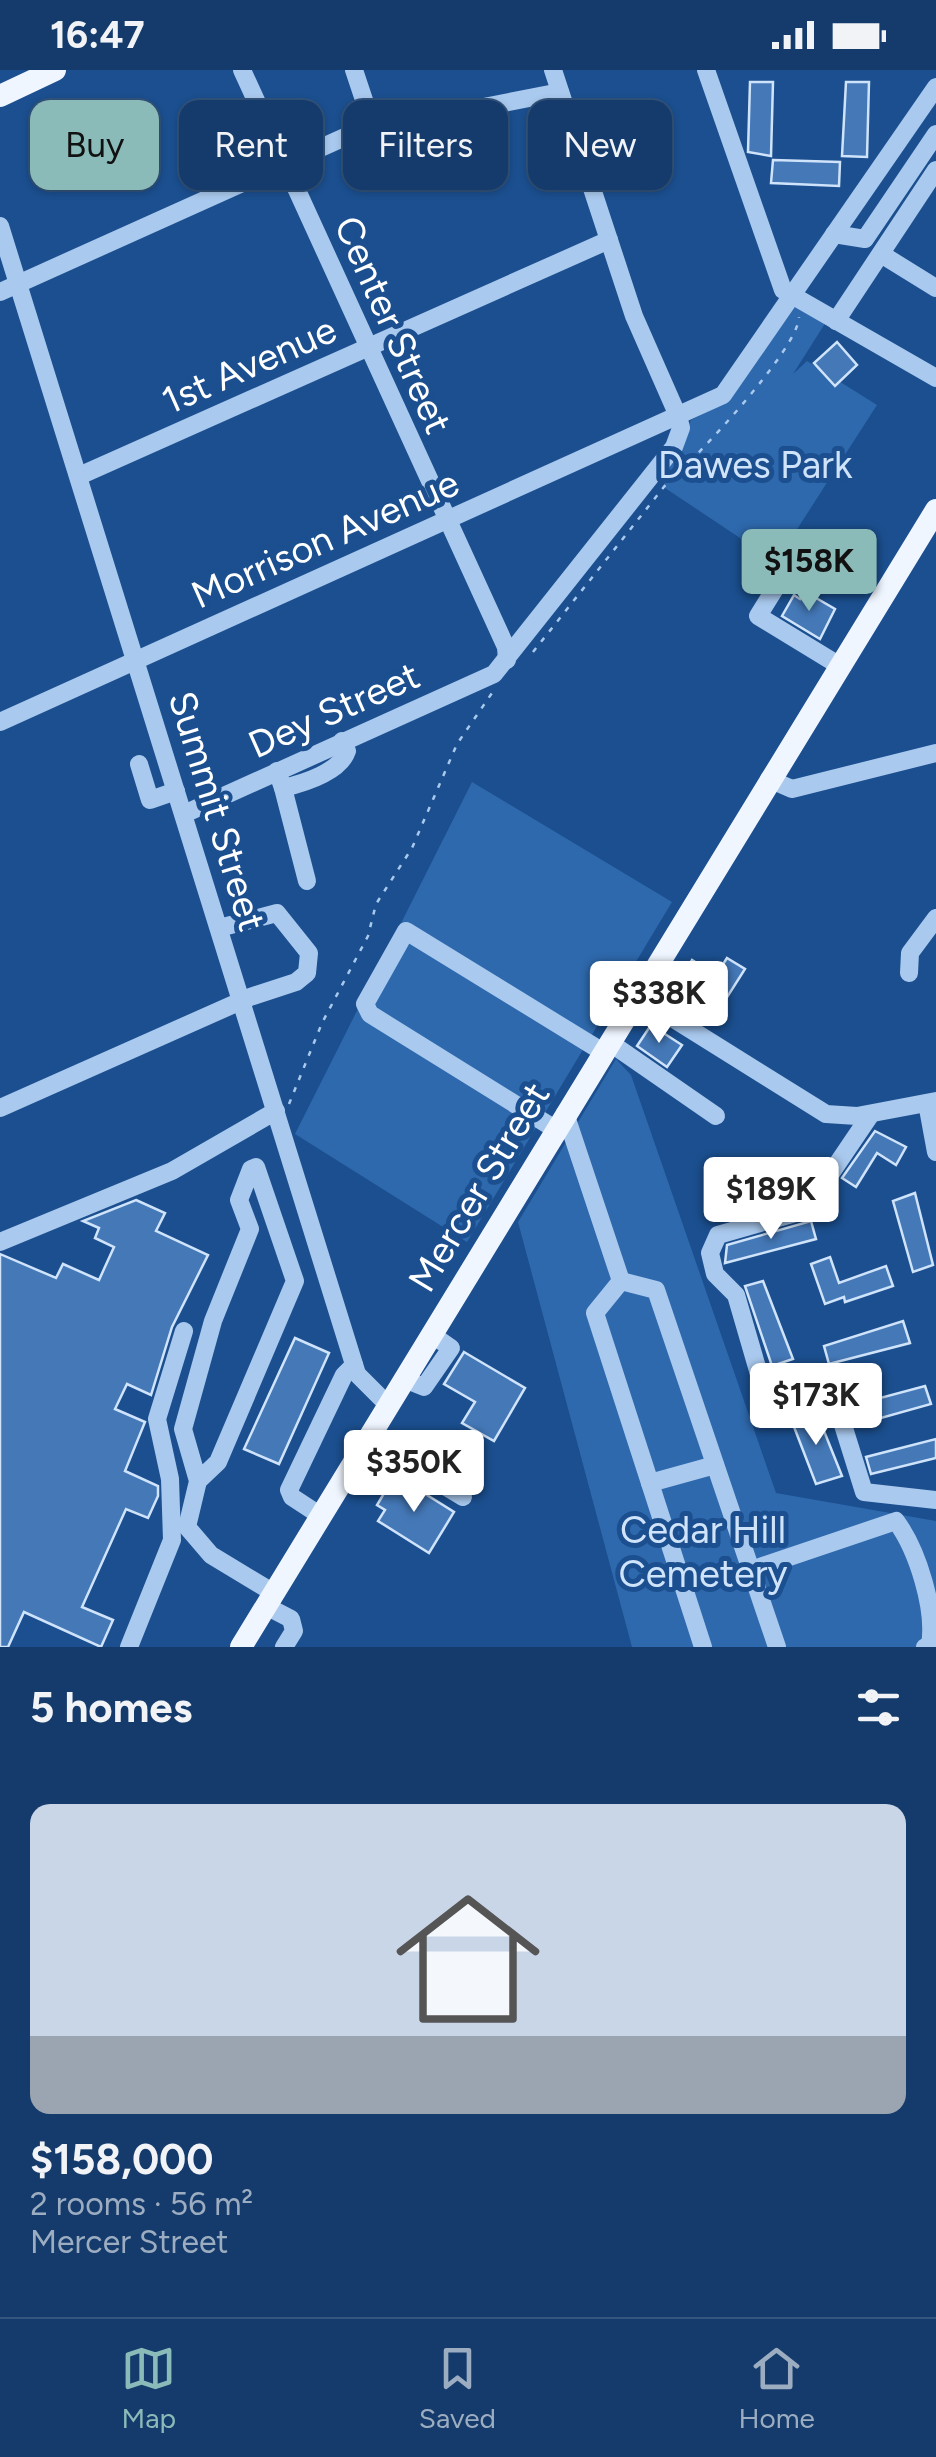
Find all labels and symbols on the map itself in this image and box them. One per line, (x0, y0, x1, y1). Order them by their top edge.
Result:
street label: Center Street (325, 209, 461, 441)
street label: 1st Avenue (155, 306, 343, 424)
park label: Dawes Park (658, 442, 853, 488)
street label: Morrison Avenue (184, 460, 466, 618)
pin: $158K (739, 529, 879, 614)
street label: Dey Street (241, 652, 427, 768)
street label: Summit Street (159, 686, 275, 936)
pin: $338K (589, 961, 729, 1046)
street label: Mercer Street (399, 1074, 559, 1300)
pin: $189K (701, 1157, 841, 1242)
pin: $173K (746, 1363, 886, 1448)
pin: $350K (344, 1430, 484, 1515)
park label: Cedar Hill Cemetery (618, 1507, 788, 1597)

